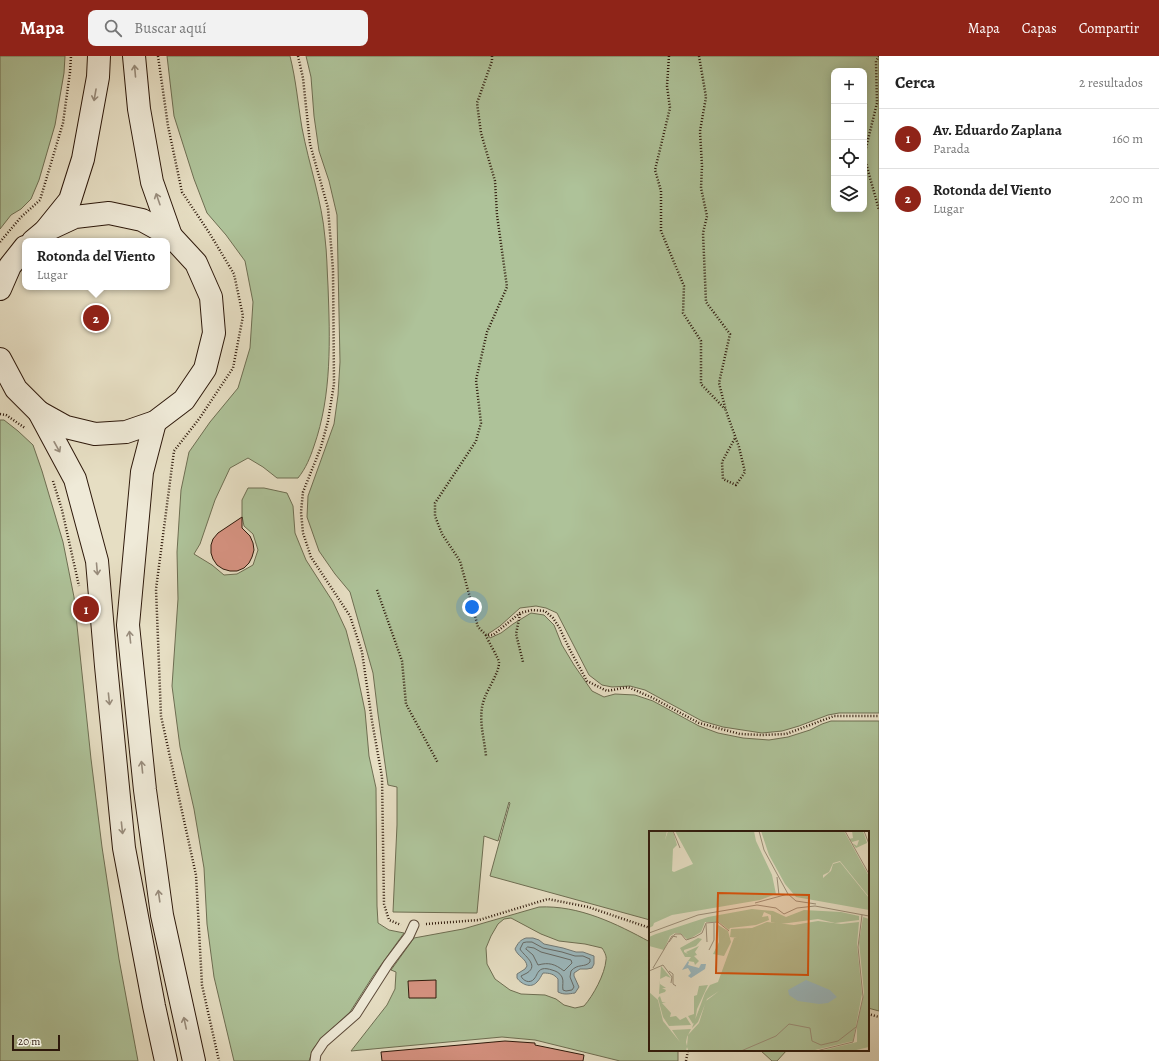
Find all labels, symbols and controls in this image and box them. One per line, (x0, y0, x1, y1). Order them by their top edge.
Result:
search box (88, 10, 368, 46)
text: Mapa (20, 15, 64, 41)
icon: search (102, 17, 124, 39)
text: Buscar aquí (134, 18, 206, 38)
text: Mapa (968, 19, 1000, 38)
text: Capas (1022, 19, 1057, 38)
text: Compartir (1079, 19, 1139, 38)
one-way arrow (132, 65, 139, 78)
map controls (831, 68, 867, 212)
button: + (831, 68, 867, 104)
text: Cerca (895, 71, 935, 94)
text: 2 resultados (1079, 74, 1143, 91)
one-way arrow (90, 88, 98, 101)
button: − (831, 104, 867, 140)
text: Av. Eduardo Zaplana (933, 120, 1062, 140)
text: 1 (906, 130, 910, 147)
text: 160 m (1112, 130, 1143, 147)
button: locate (831, 140, 867, 176)
text: Parada (933, 140, 970, 157)
button: layers (831, 176, 867, 212)
text: Rotonda del Viento (933, 180, 1052, 200)
text: 2 (905, 190, 911, 207)
text: 200 m (1110, 190, 1143, 207)
one-way arrow (154, 193, 161, 206)
text: Lugar (933, 200, 964, 217)
popup (22, 238, 170, 290)
text: Rotonda del Viento (37, 246, 155, 266)
text: Lugar (37, 266, 68, 283)
pin: 2 (83, 303, 109, 333)
one-way arrow (54, 441, 62, 453)
one-way arrow (94, 562, 101, 575)
pin: 1 (73, 594, 99, 624)
your location (462, 597, 482, 617)
one-way arrow (126, 631, 133, 644)
one-way arrow (106, 692, 113, 705)
one-way arrow (139, 761, 146, 774)
one-way arrow (119, 821, 126, 834)
inset map (649, 831, 869, 1051)
one-way arrow (155, 890, 163, 903)
one-way arrow (181, 1017, 189, 1030)
scale bar (12, 1033, 60, 1052)
text: 20 m (18, 1034, 40, 1049)

